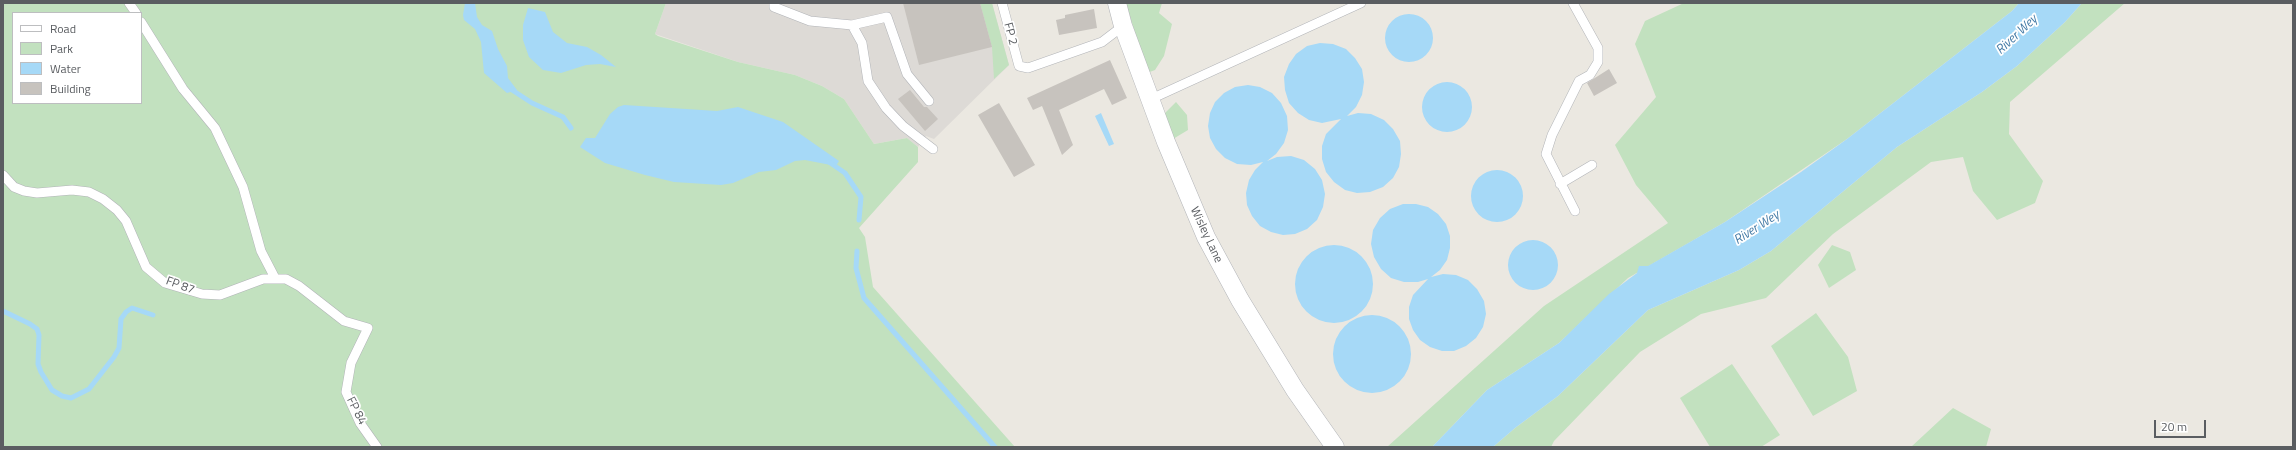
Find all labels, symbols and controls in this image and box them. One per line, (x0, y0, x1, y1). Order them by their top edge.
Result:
legend (12, 12, 142, 104)
water label: River Wey (1993, 12, 2041, 58)
text: Road (50, 19, 76, 38)
street label: FP 2 (1000, 21, 1020, 47)
text: Park (50, 39, 73, 58)
text: Water (50, 59, 81, 78)
text: Building (50, 79, 91, 98)
street label: Wisley Lane (1187, 205, 1225, 265)
water label: River Wey (1731, 208, 1783, 248)
street label: FP 87 (164, 274, 196, 298)
street label: FP 84 (343, 395, 369, 427)
scale bar (2156, 412, 2208, 438)
text: 20 m (2161, 417, 2187, 436)

